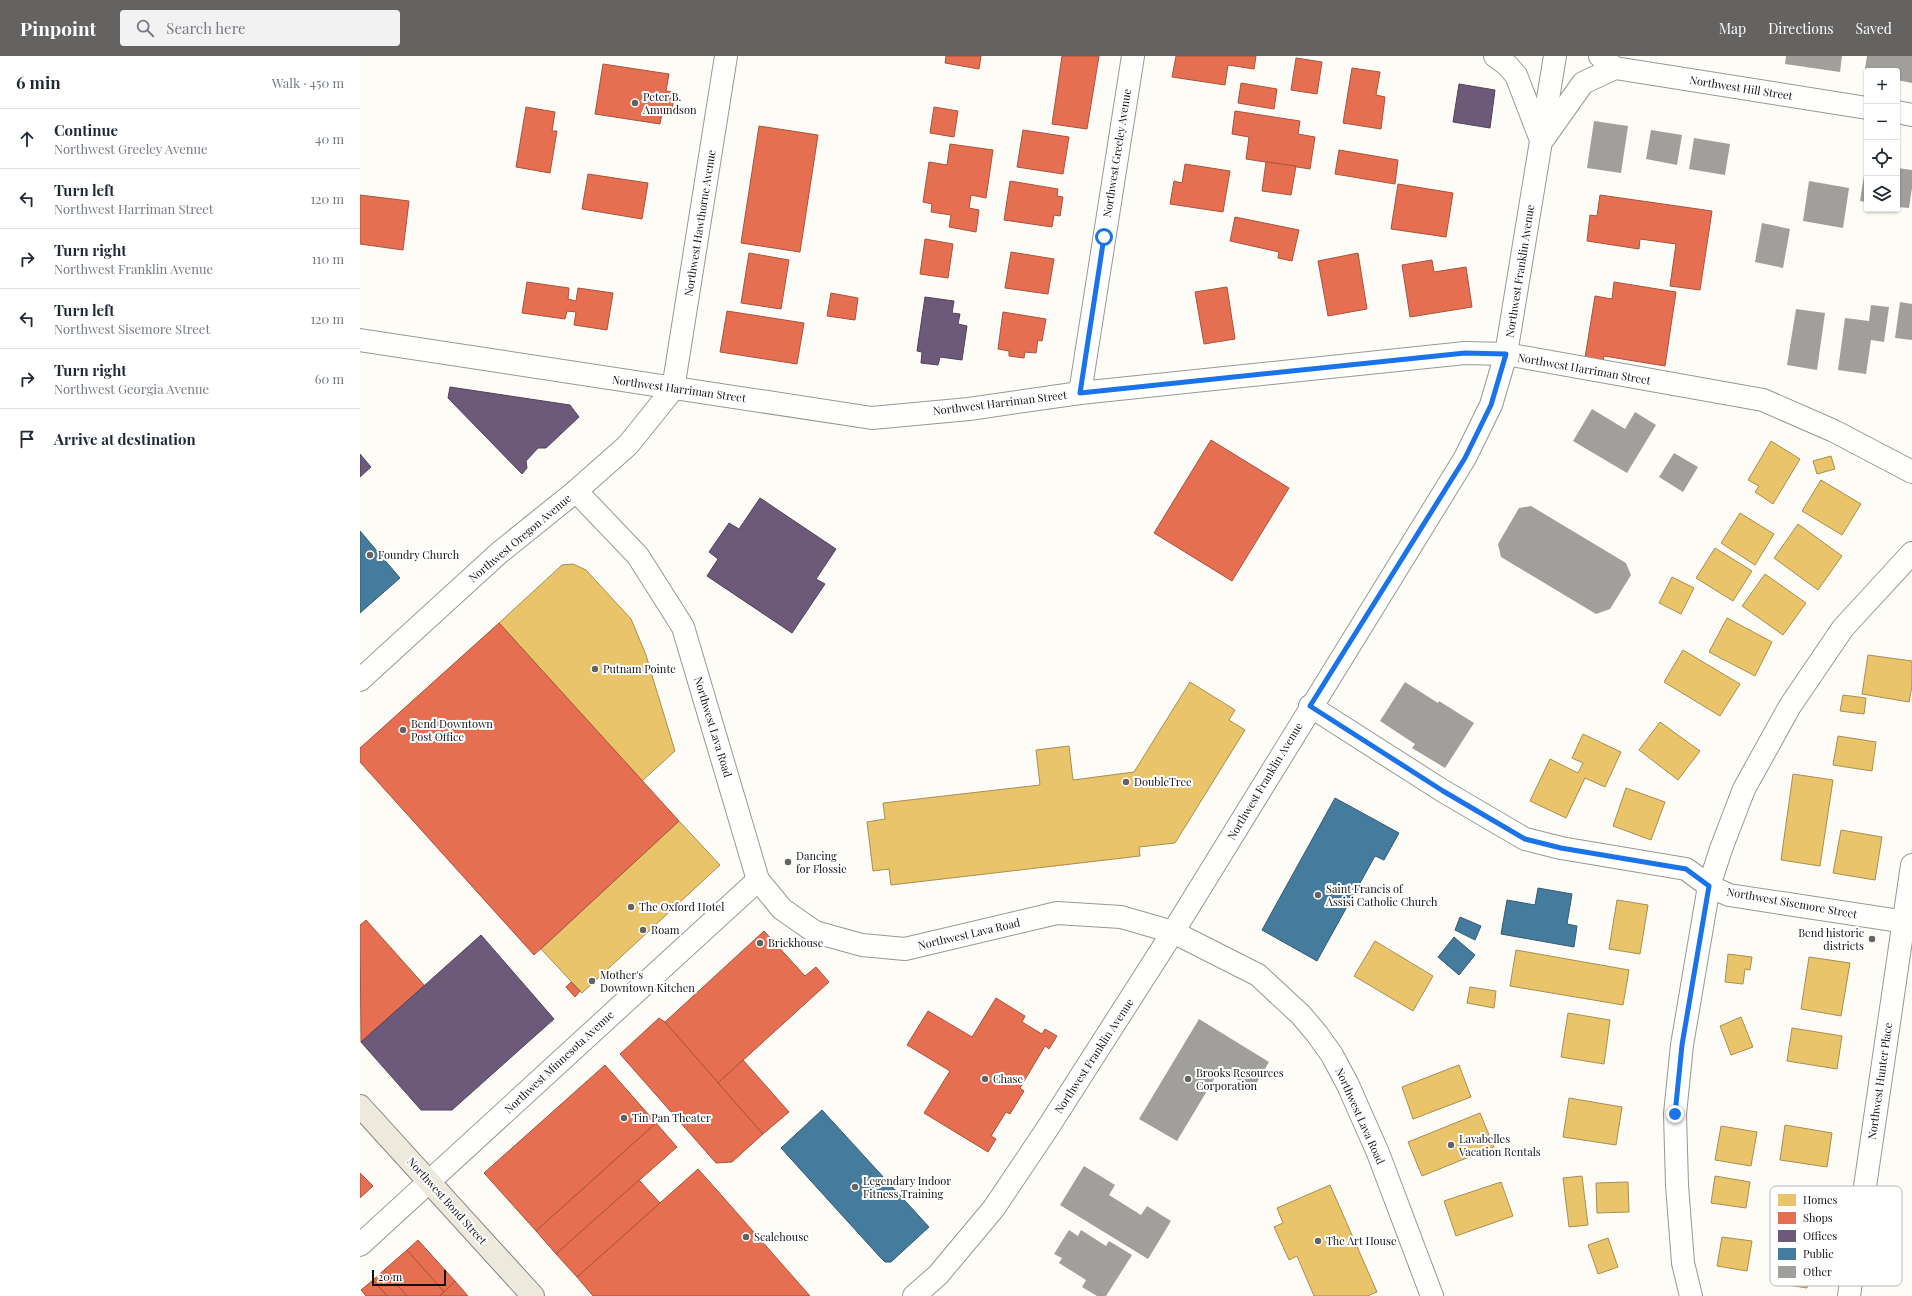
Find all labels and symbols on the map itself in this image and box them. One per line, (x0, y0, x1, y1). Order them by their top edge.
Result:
street label: Northwest Hill Street (1688, 72, 1794, 103)
street label: Northwest Greeley Avenue (1099, 87, 1134, 218)
place label: Peter B. Amundson (642, 89, 697, 117)
marker: Peter B. Amundson (630, 98, 640, 108)
street label: Northwest Hawthorne Avenue (680, 148, 719, 297)
street label: Northwest Franklin Avenue (1502, 203, 1538, 339)
route start (1095, 228, 1113, 246)
street label: Northwest Harriman Street (1516, 349, 1652, 388)
street label: Northwest Harriman Street (611, 372, 747, 405)
street label: Northwest Harriman Street (932, 387, 1068, 418)
street label: Northwest Oregon Avenue (465, 490, 574, 585)
place label: Foundry Church (378, 547, 460, 562)
marker: Foundry Church (365, 550, 375, 560)
place label: Putnam Pointe (603, 661, 676, 676)
marker: Putnam Pointe (590, 664, 600, 674)
street label: Northwest Lava Road (691, 675, 736, 780)
place label: Bend Downtown Post Office (411, 716, 493, 744)
street label: Northwest Franklin Avenue (1223, 719, 1306, 842)
marker: Bend Downtown Post Office (398, 725, 408, 735)
place label: DoubleTree (1134, 774, 1192, 789)
marker: DoubleTree (1121, 777, 1131, 787)
place label: Dancing for Flossie (796, 848, 847, 876)
marker: Dancing for Flossie (783, 857, 793, 867)
place label: Saint Francis of Assisi Catholic Church (1325, 881, 1438, 909)
street label: Northwest Sisemore Street (1726, 884, 1858, 921)
marker: Saint Francis of Assisi Catholic Church (1313, 890, 1323, 900)
place label: The Oxford Hotel (639, 899, 724, 914)
marker: The Oxford Hotel (626, 902, 636, 912)
street label: Northwest Lava Road (916, 914, 1022, 953)
place label: Roam (651, 922, 680, 937)
marker: Roam (638, 925, 648, 935)
place label: Bend historic districts (1798, 925, 1864, 953)
marker: Bend historic districts (1867, 934, 1877, 944)
place label: Brickhouse (768, 935, 824, 950)
marker: Brickhouse (755, 938, 765, 948)
place label: Mother's Downtown Kitchen (600, 967, 695, 995)
marker: Mother's Downtown Kitchen (587, 976, 597, 986)
street label: Northwest Franklin Avenue (1051, 995, 1137, 1116)
street label: Northwest Minnesota Avenue (501, 1007, 617, 1116)
street label: Northwest Hunter Place (1864, 1021, 1895, 1140)
place label: Brooks Resources Corporation (1196, 1065, 1284, 1093)
street label: Northwest Lava Road (1332, 1065, 1389, 1167)
place label: Chase (993, 1071, 1023, 1086)
marker: Chase (980, 1074, 990, 1084)
marker: Brooks Resources Corporation (1183, 1074, 1193, 1084)
route end (1666, 1105, 1684, 1123)
place label: Tin Pan Theater (632, 1110, 711, 1125)
marker: Tin Pan Theater (619, 1113, 629, 1123)
place label: Lavabelles Vacation Rentals (1458, 1131, 1541, 1159)
marker: Lavabelles Vacation Rentals (1446, 1140, 1456, 1150)
street label: Northwest Bond Street (404, 1154, 491, 1247)
place label: Legendary Indoor Fitness Training (863, 1173, 951, 1201)
marker: Legendary Indoor Fitness Training (850, 1182, 860, 1192)
legend (1770, 1186, 1902, 1286)
text: Homes (1803, 1192, 1837, 1207)
text: Shops (1803, 1210, 1833, 1225)
text: Offices (1803, 1228, 1837, 1243)
place label: Scalehouse (754, 1229, 809, 1244)
marker: Scalehouse (741, 1232, 751, 1242)
place label: The Art House (1326, 1233, 1397, 1248)
marker: The Art House (1313, 1236, 1323, 1246)
text: Public (1803, 1246, 1834, 1261)
text: Other (1803, 1264, 1832, 1279)
scale bar (372, 1268, 446, 1287)

